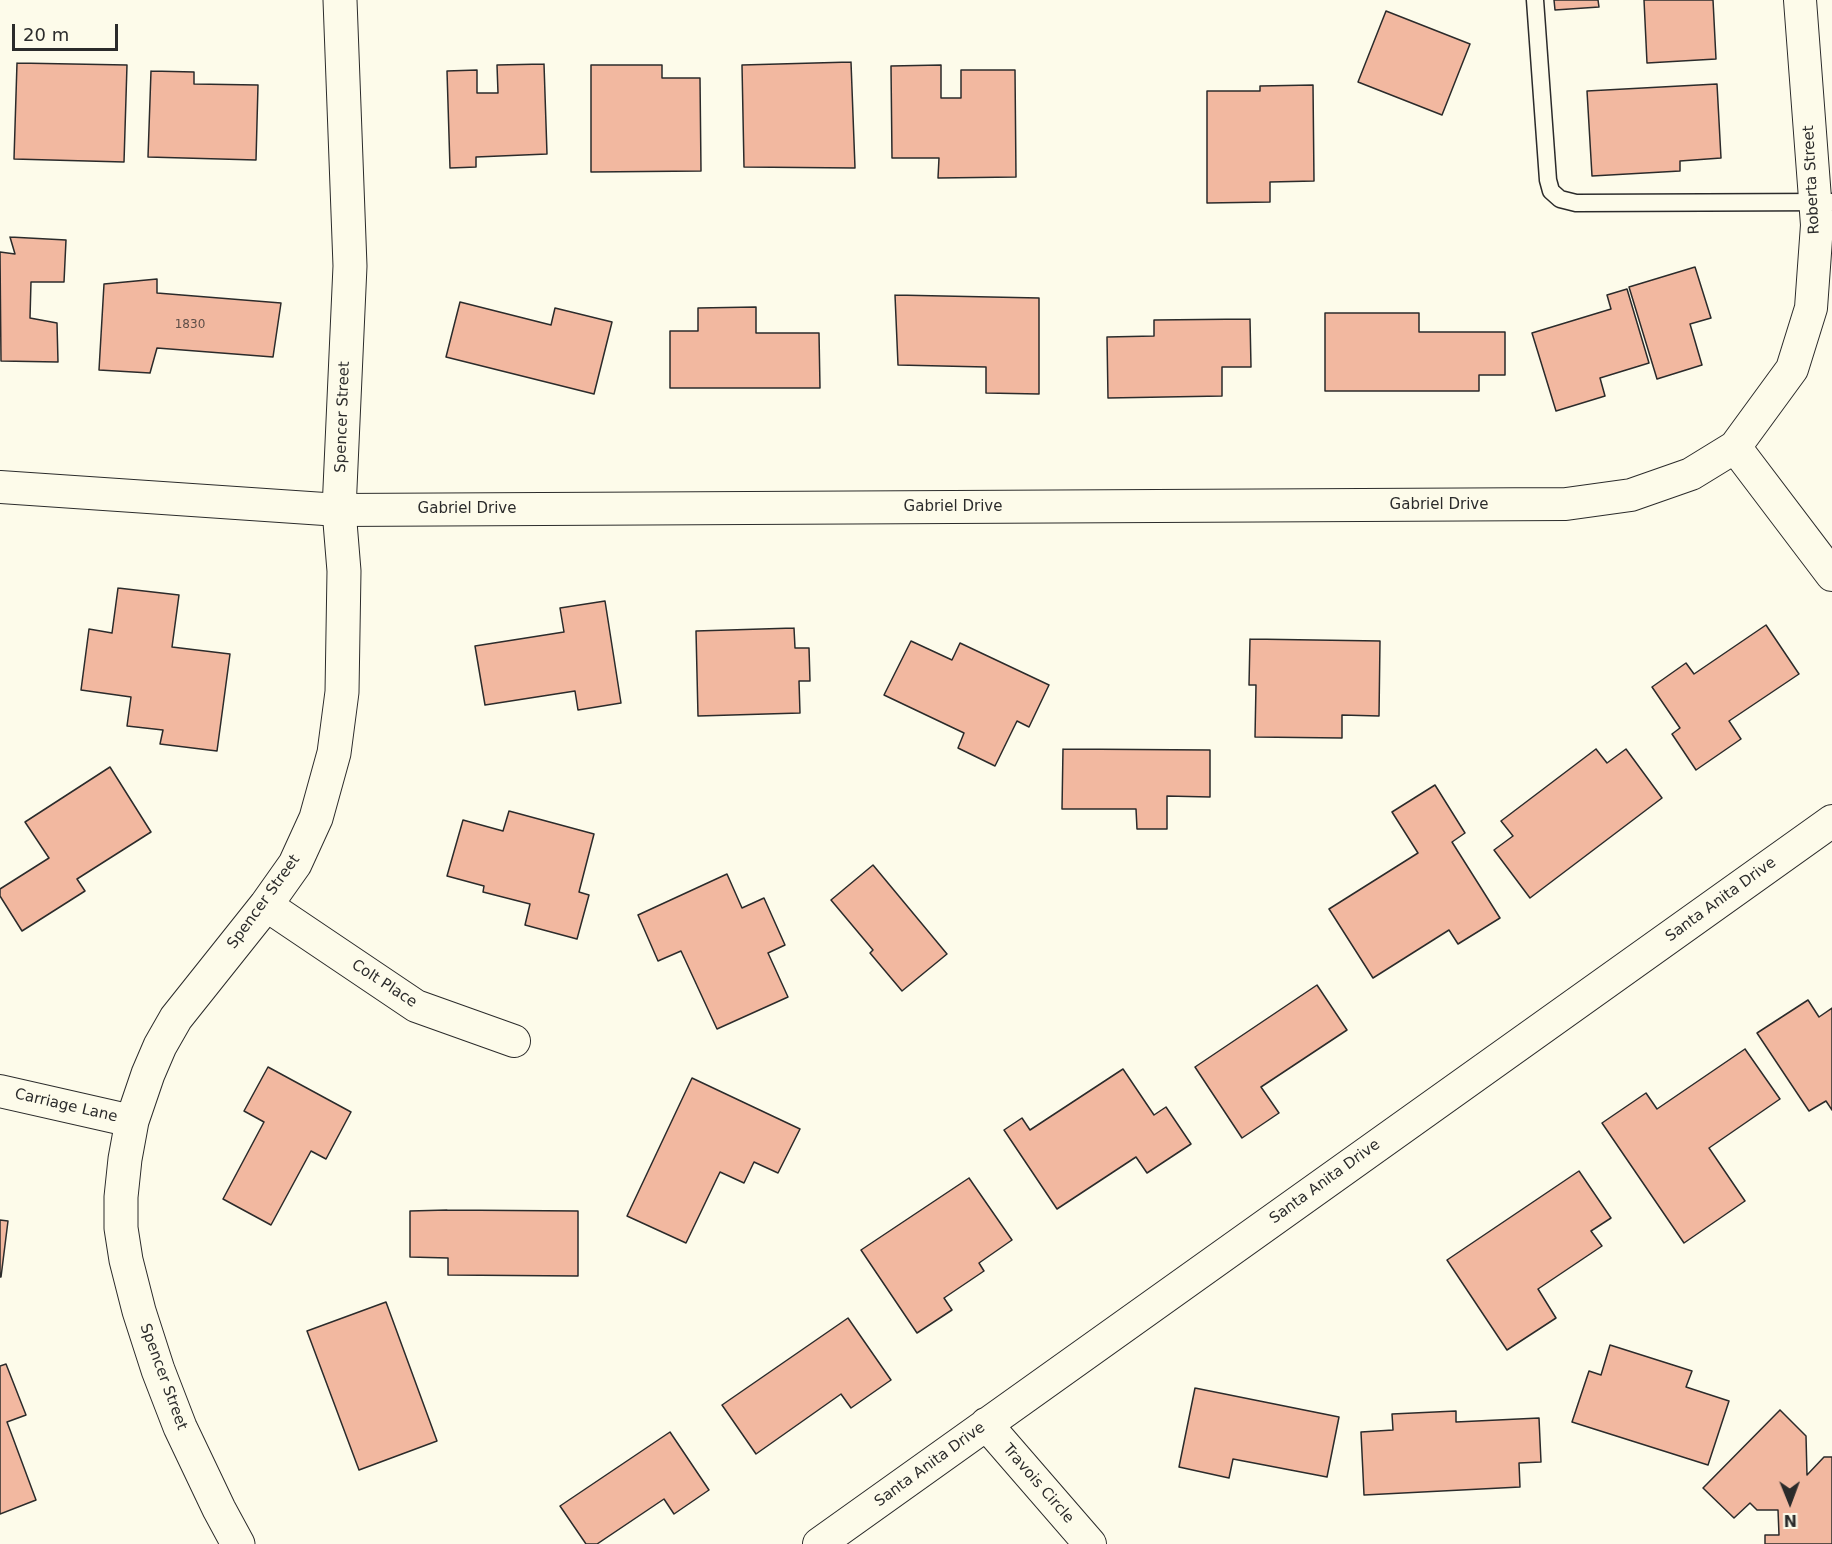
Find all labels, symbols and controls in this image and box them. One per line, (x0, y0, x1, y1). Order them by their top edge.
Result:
scale bar (15, 12, 122, 50)
text: 20 m (23, 24, 69, 45)
street label: Roberta Street (1800, 125, 1824, 235)
house number: 1830 (175, 318, 205, 332)
street label: Spencer Street (332, 361, 354, 473)
street label: Gabriel Drive (1390, 496, 1488, 514)
street label: Gabriel Drive (904, 498, 1002, 516)
street label: Gabriel Drive (418, 500, 516, 518)
street label: Spencer Street (224, 851, 304, 953)
street label: Santa Anita Drive (1662, 854, 1780, 946)
street label: Colt Place (348, 956, 420, 1012)
street label: Carriage Lane (13, 1085, 119, 1127)
street label: Santa Anita Drive (1266, 1136, 1384, 1228)
street label: Spencer Street (135, 1321, 191, 1433)
street label: Santa Anita Drive (871, 1419, 989, 1511)
street label: Travois Circle (999, 1441, 1077, 1527)
north arrow (1760, 1472, 1820, 1532)
text: N (1783, 1511, 1797, 1530)

